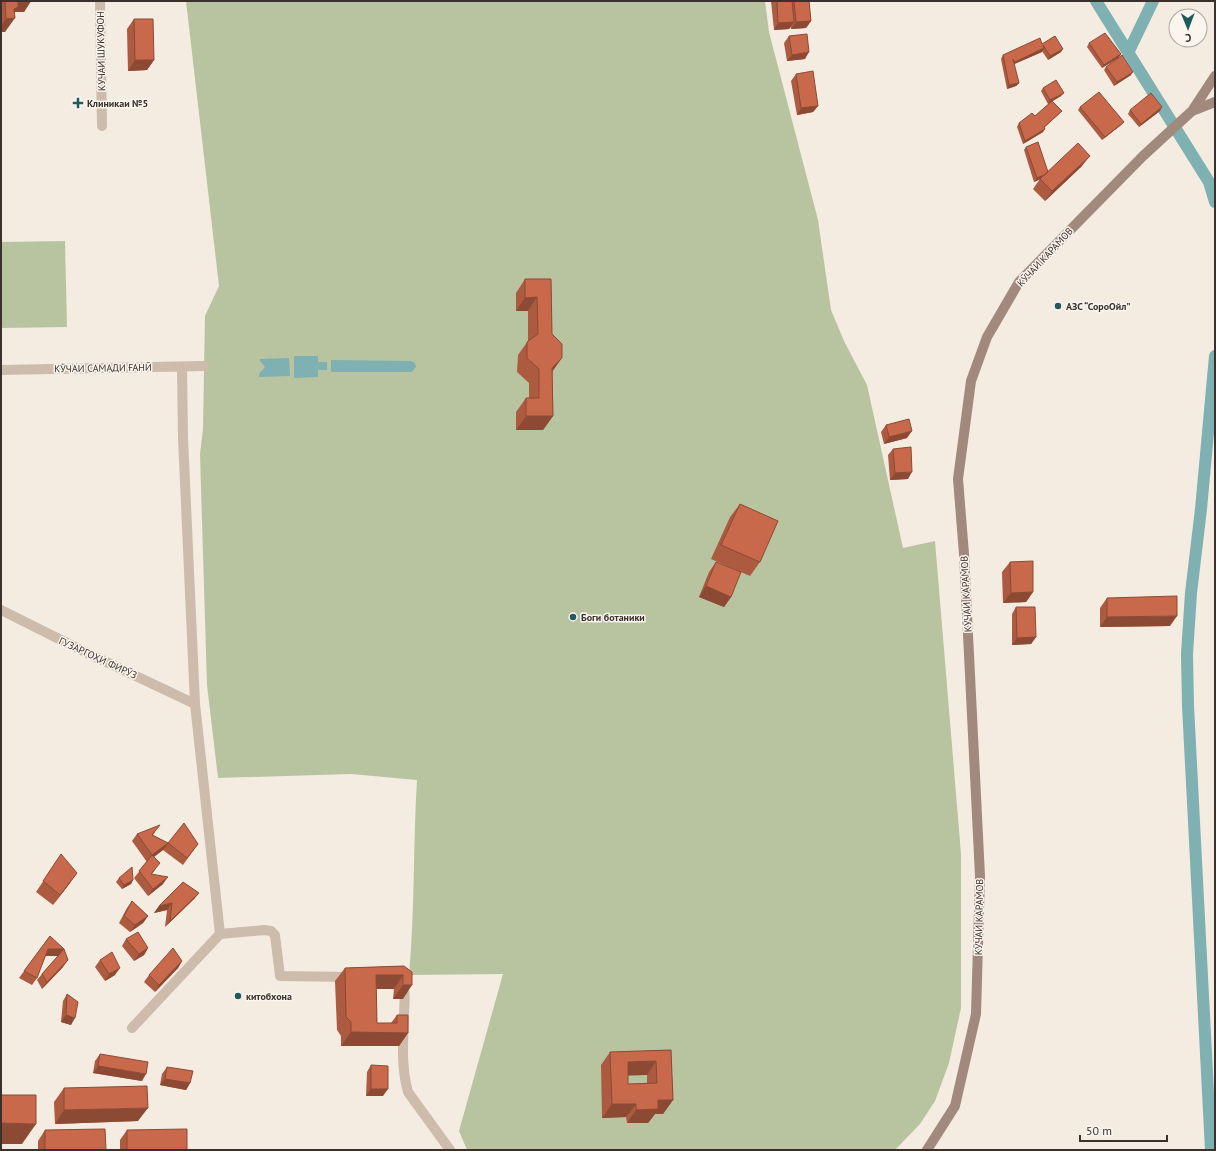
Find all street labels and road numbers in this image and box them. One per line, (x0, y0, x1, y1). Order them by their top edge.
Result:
street label: КУЧАИ ШУКУФОН (94, 11, 108, 91)
street label: КӮЧАИ КАРАМОВ (1014, 225, 1076, 289)
street label: КӮЧАИ САМАДИ ҒАНӢ (54, 361, 152, 375)
street label: КӮЧАИ КАРАМОВ (958, 555, 974, 632)
street label: ГУЗАРГОҲИ ФИРӮЗ (57, 634, 139, 682)
street label: КӮЧАИ КАРАМОВ (972, 879, 986, 955)

